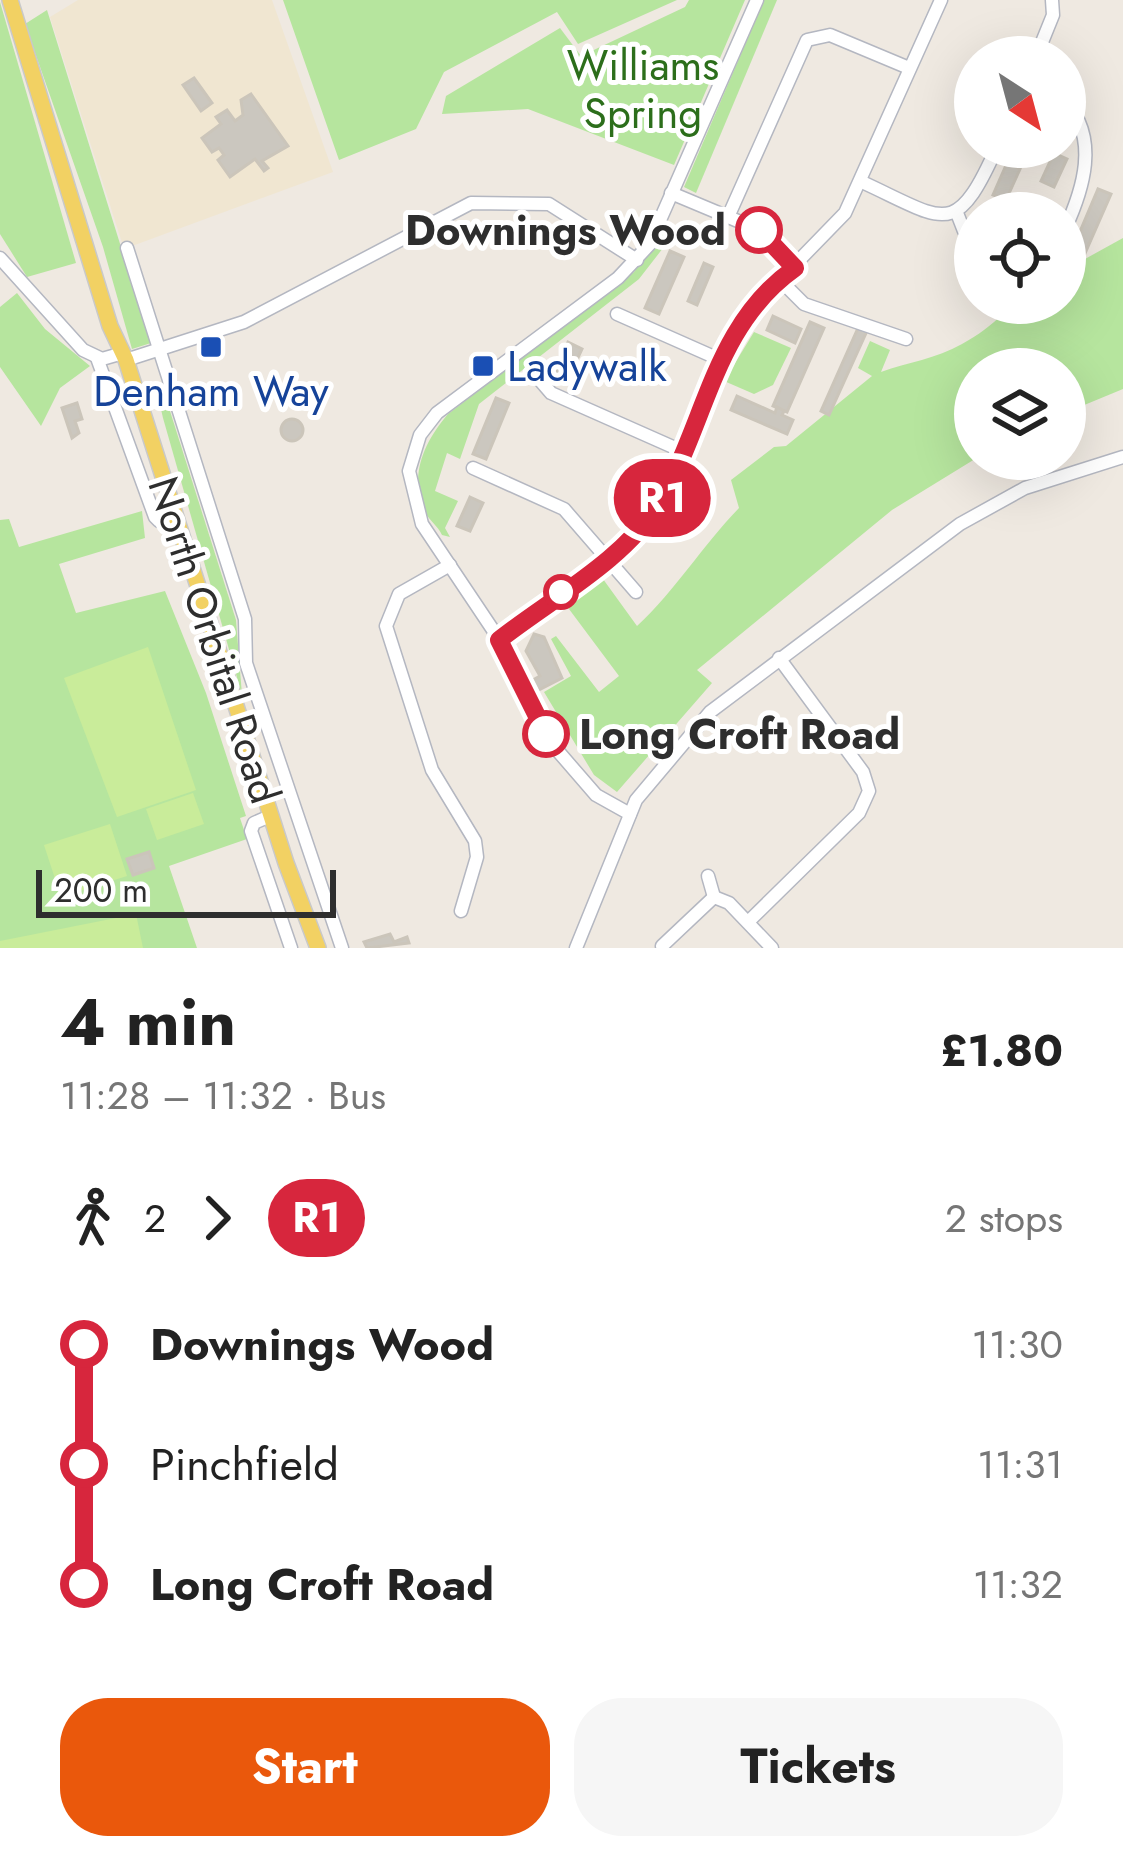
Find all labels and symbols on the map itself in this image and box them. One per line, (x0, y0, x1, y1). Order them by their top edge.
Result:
park label: Williams Spring (567, 35, 719, 144)
north arrow (954, 36, 1086, 168)
place label: Downings Wood (405, 200, 726, 261)
marker: Downings Wood (737, 208, 781, 252)
marker: Denham Way (198, 334, 224, 360)
place label: Ladywalk (507, 336, 667, 397)
marker: Ladywalk (470, 353, 496, 379)
place label: Denham Way (93, 361, 329, 422)
line badge: R1 (608, 459, 716, 537)
street label: North Orbital Road (132, 469, 296, 811)
unlabelled marker (545, 576, 577, 608)
place label: Long Croft Road (579, 704, 900, 765)
marker: Long Croft Road (524, 712, 568, 756)
scale bar (36, 864, 336, 917)

